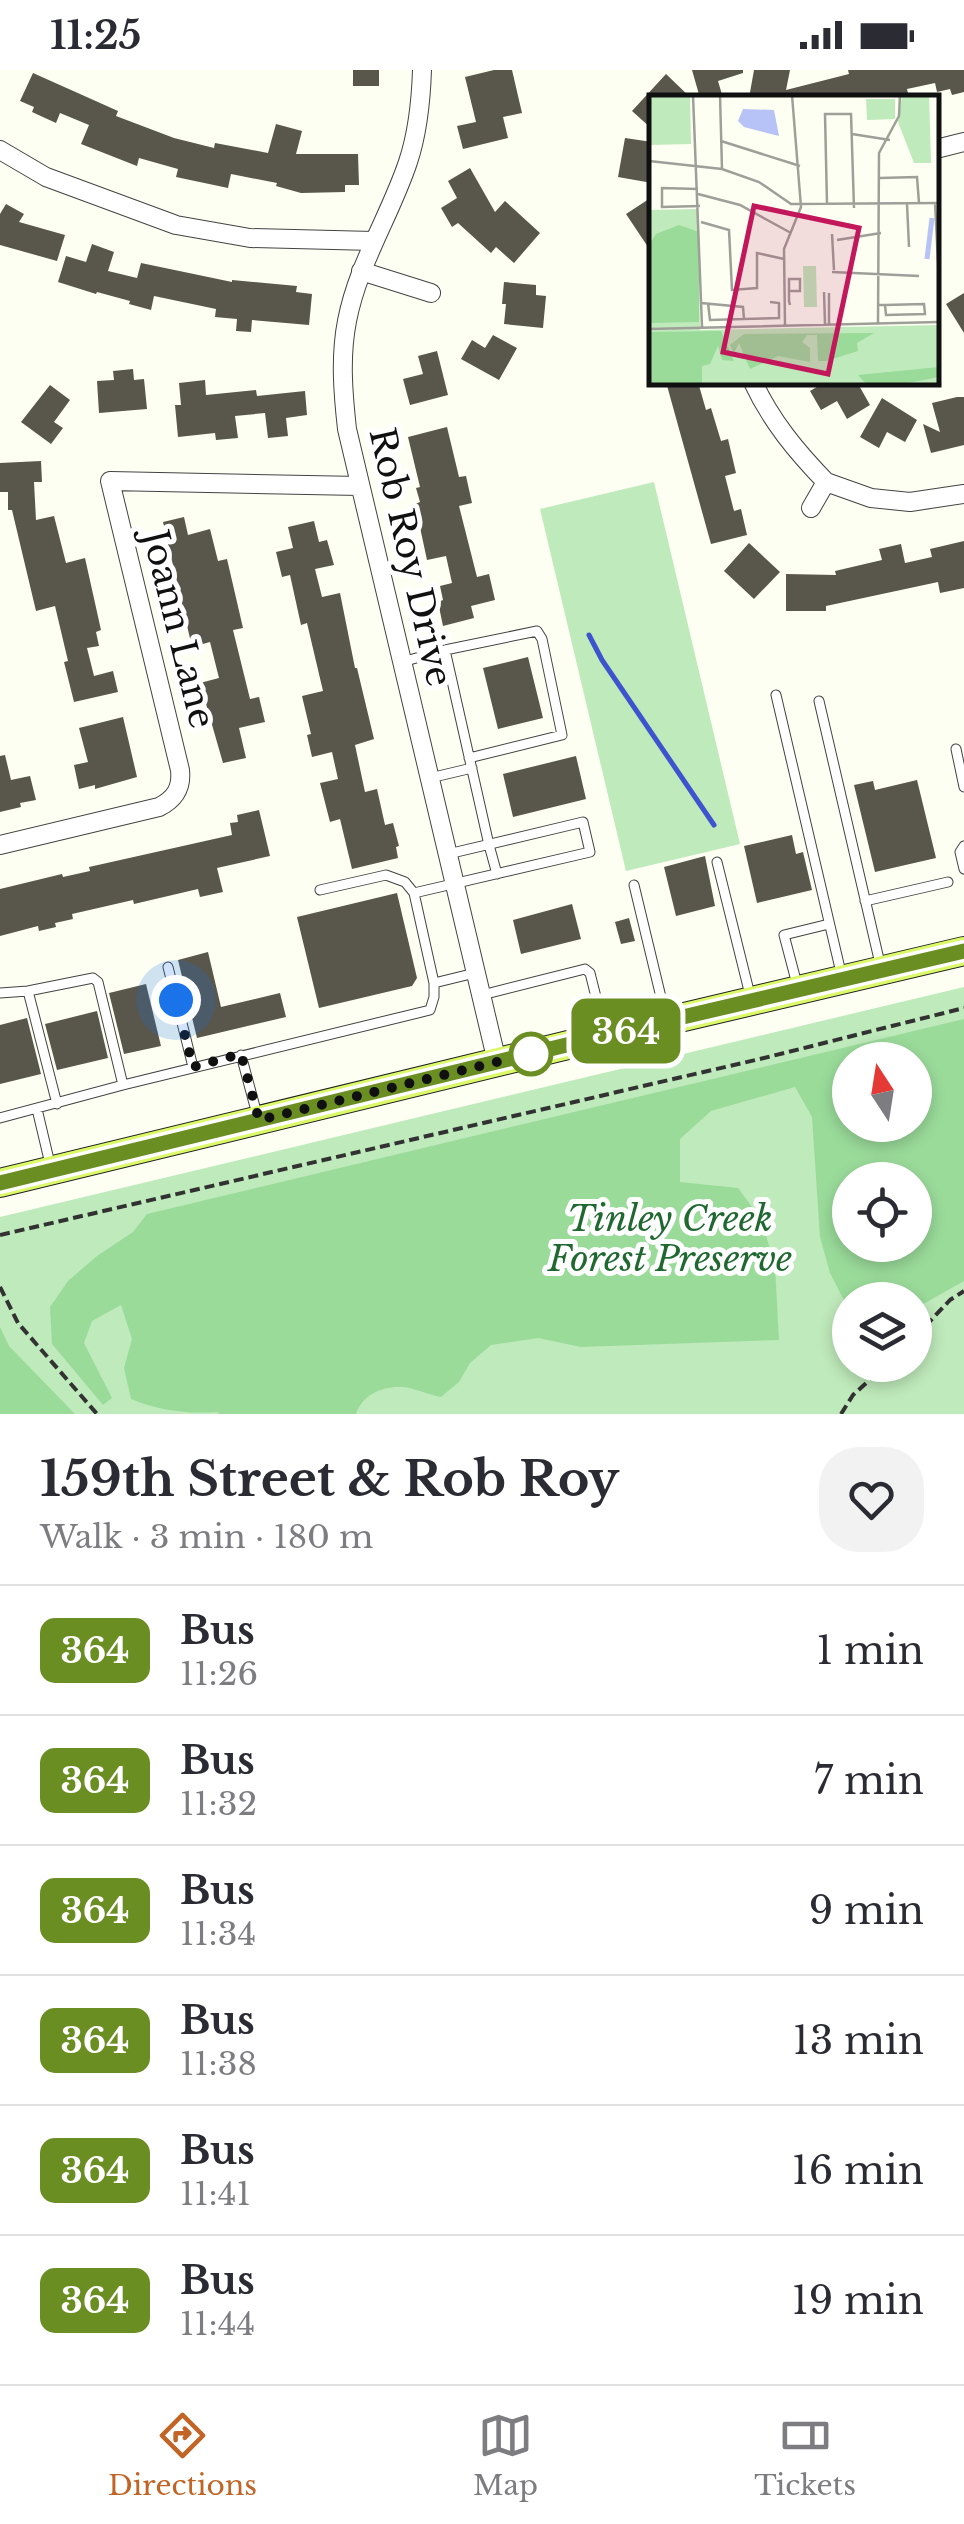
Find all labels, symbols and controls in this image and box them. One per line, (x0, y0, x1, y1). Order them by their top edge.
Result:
text: 11:25 (50, 12, 141, 59)
inset map (649, 95, 939, 385)
street label: Rob Roy Drive (360, 424, 462, 690)
street label: Joann Lane (133, 522, 224, 732)
your location (151, 975, 201, 1025)
line badge: 364 (568, 998, 684, 1064)
text: 364 (591, 1010, 661, 1053)
unlabelled marker (510, 1033, 552, 1075)
north arrow (832, 1042, 932, 1142)
map controls (832, 1042, 932, 1382)
button: locate (832, 1162, 932, 1262)
park label: Tinley Creek Forest Preserve (547, 1197, 792, 1280)
button: layers (832, 1282, 932, 1382)
button: heart (819, 1447, 924, 1552)
text: 159th Street & Rob Roy (40, 1449, 619, 1509)
text: Walk · 3 min · 180 m (40, 1517, 373, 1557)
text: Bus (180, 1607, 255, 1654)
text: 1 min (816, 1627, 924, 1674)
text: 364 (60, 1629, 130, 1672)
text: 11:26 (180, 1654, 258, 1694)
text: Bus (180, 1737, 255, 1784)
text: 7 min (814, 1757, 924, 1804)
text: 364 (60, 1759, 130, 1802)
text: 11:32 (180, 1784, 257, 1824)
text: Bus (180, 1867, 255, 1914)
text: 9 min (809, 1887, 924, 1934)
text: 364 (60, 1889, 130, 1932)
text: 11:34 (180, 1914, 256, 1954)
text: Bus (180, 1997, 255, 2044)
text: 13 min (793, 2017, 924, 2064)
text: 364 (60, 2019, 130, 2062)
text: 11:38 (180, 2044, 257, 2084)
text: Bus (180, 2127, 255, 2174)
text: 16 min (792, 2147, 924, 2194)
text: 364 (60, 2149, 130, 2192)
text: 11:41 (180, 2174, 251, 2214)
text: Bus (180, 2257, 255, 2304)
text: 19 min (792, 2277, 924, 2324)
text: 364 (60, 2279, 130, 2322)
text: 11:44 (180, 2304, 255, 2344)
tab: Directions (108, 2408, 257, 2503)
tab: Map (473, 2408, 538, 2503)
tab: Tickets (754, 2408, 856, 2503)

